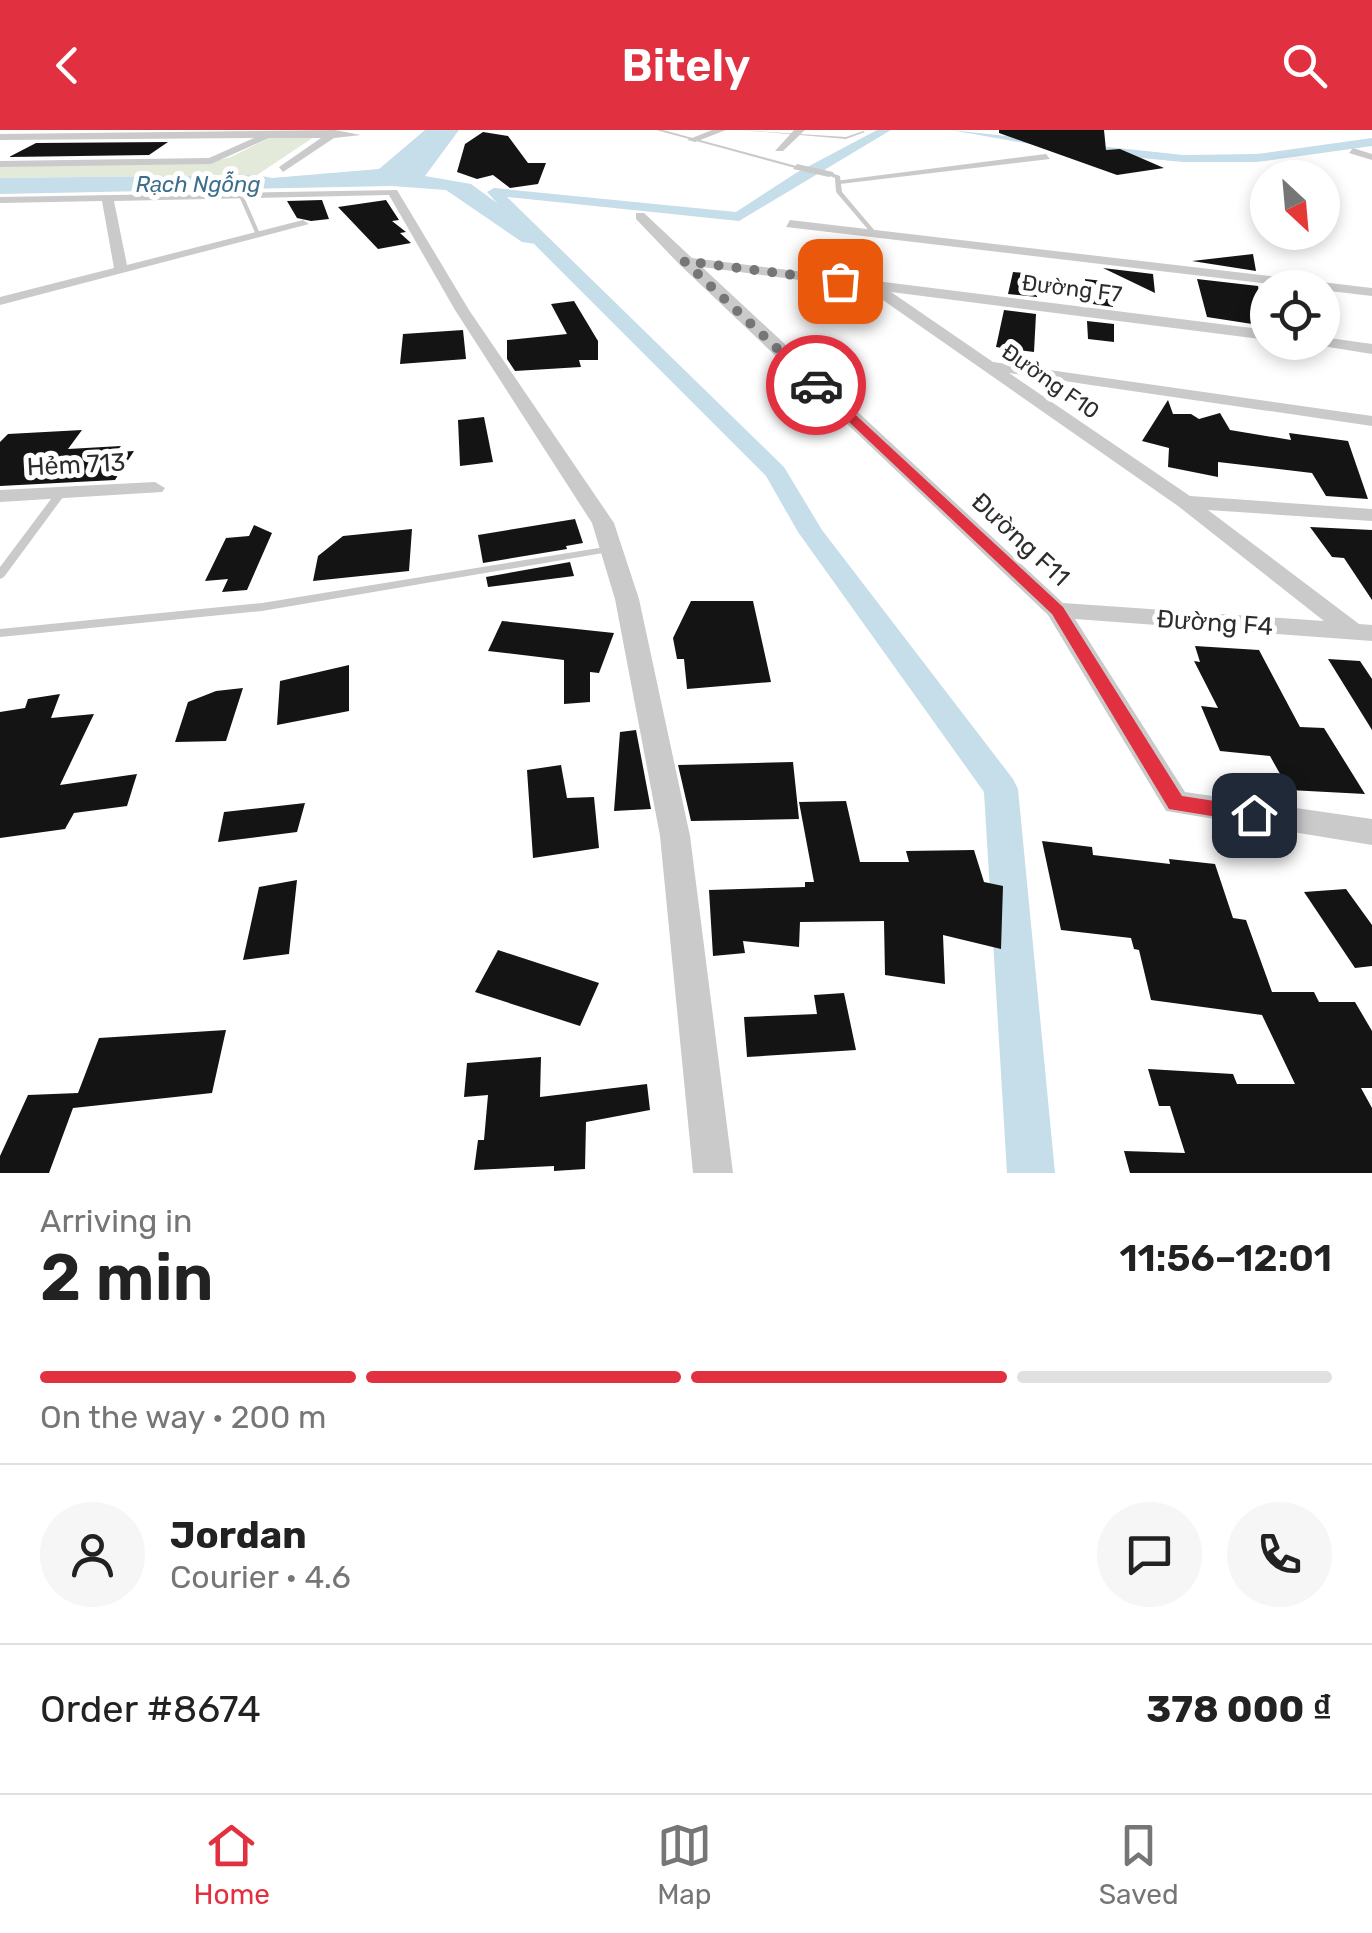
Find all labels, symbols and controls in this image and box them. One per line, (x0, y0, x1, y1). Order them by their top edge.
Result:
icon: back (40, 38, 95, 93)
icon: search (1277, 38, 1332, 93)
text: Bitely (622, 39, 750, 92)
north arrow (1250, 160, 1340, 250)
map controls (1250, 160, 1340, 360)
water label: Rạch Ngỗng (135, 171, 261, 198)
pin (798, 239, 883, 324)
icon: bag (813, 254, 868, 309)
street label: Đường F7 (1020, 269, 1123, 308)
button: locate (1250, 270, 1340, 360)
courier (766, 335, 866, 435)
street label: Đường F10 (997, 338, 1105, 425)
icon: car (789, 358, 844, 413)
street label: Hẻm 713 (26, 447, 126, 482)
street label: Đường F11 (966, 487, 1075, 592)
street label: Đường F4 (1156, 604, 1274, 641)
pin (1212, 773, 1297, 858)
icon: home (1227, 788, 1282, 843)
text: Arriving in (40, 1202, 192, 1240)
text: 11:56–12:01 (1119, 1235, 1332, 1281)
text: 2 min (40, 1239, 214, 1316)
text: On the way · 200 m (40, 1398, 327, 1436)
button: person (40, 1502, 145, 1607)
button: chat (1097, 1502, 1202, 1607)
button: phone (1227, 1502, 1332, 1607)
text: Jordan (170, 1512, 307, 1558)
text: Courier · 4.6 (170, 1558, 351, 1596)
text: Order #8674 (40, 1686, 261, 1732)
text: 378 000 ₫ (1146, 1686, 1332, 1732)
tab: Home (193, 1818, 270, 1911)
tab: Map (657, 1818, 712, 1911)
tab: Saved (1099, 1818, 1179, 1911)

